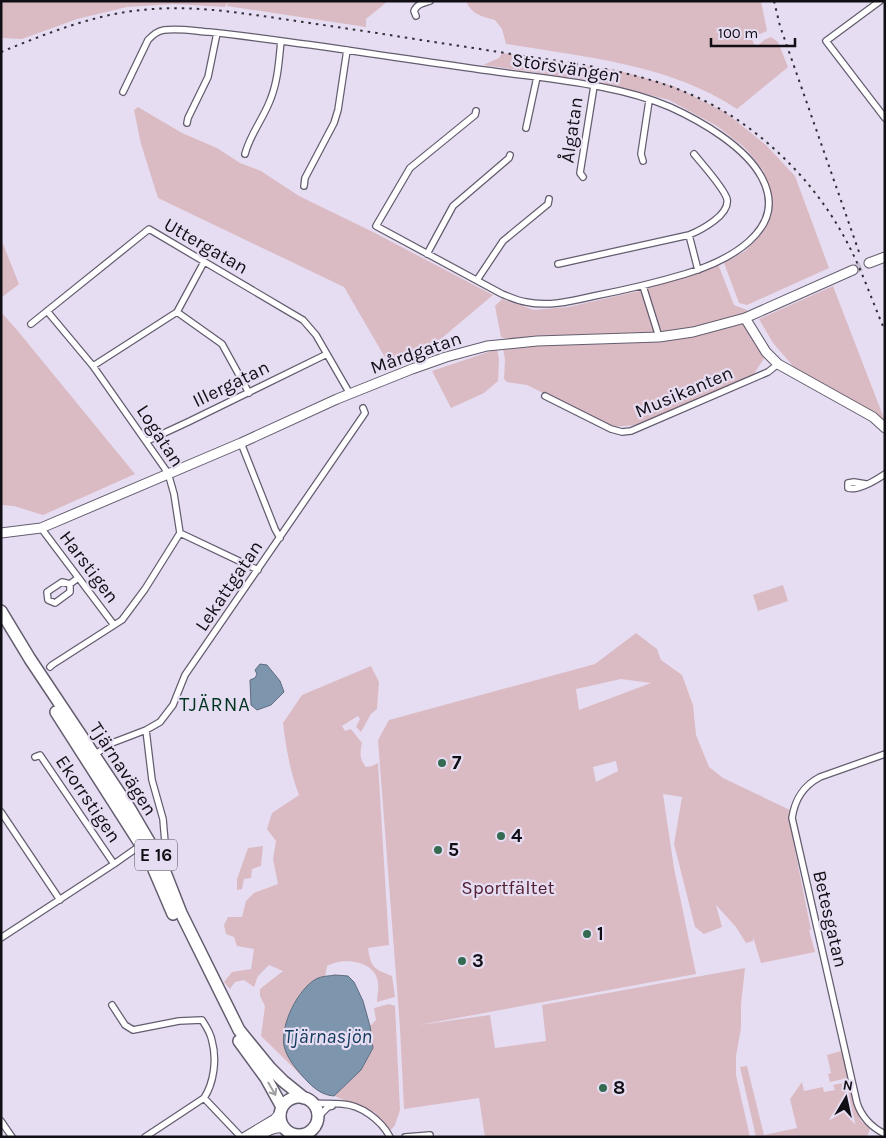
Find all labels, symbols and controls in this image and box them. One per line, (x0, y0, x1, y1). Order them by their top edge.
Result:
scale bar (711, 15, 795, 47)
text: 100 m (718, 24, 758, 42)
street label: Storsvängen (510, 49, 622, 87)
street label: Ålgatan (556, 96, 588, 164)
street label: Uttergatan (160, 213, 252, 279)
street label: Mårdgatan (368, 327, 464, 379)
street label: Illergatan (189, 356, 273, 412)
street label: Musikanten (632, 362, 736, 422)
street label: Logatan (132, 401, 188, 471)
street label: Harstigen (55, 527, 123, 607)
street label: Lekattgatan (191, 537, 267, 635)
district label: TJÄRNA (179, 693, 251, 716)
street label: Tjärnavägen (85, 718, 161, 820)
street label: Ekorrstigen (51, 751, 125, 847)
place label: 7 (452, 752, 462, 774)
marker: 7 (436, 757, 448, 769)
place label: 4 (511, 825, 523, 847)
marker: 4 (495, 830, 507, 842)
place label: 5 (448, 839, 459, 861)
road number: E 16 (135, 840, 177, 870)
marker: 5 (432, 844, 444, 856)
street label: Betesgatan (808, 868, 852, 970)
park label: Sportfältet (461, 877, 555, 899)
place label: 1 (597, 923, 604, 945)
marker: 1 (581, 928, 593, 940)
place label: 3 (472, 950, 484, 972)
marker: 3 (456, 955, 468, 967)
water label: Tjärnasjön (284, 1025, 372, 1048)
north arrow (821, 1073, 871, 1123)
text: N (842, 1076, 854, 1095)
place label: 8 (613, 1077, 625, 1099)
one-way arrow (267, 1081, 277, 1096)
marker: 8 (597, 1082, 609, 1094)

